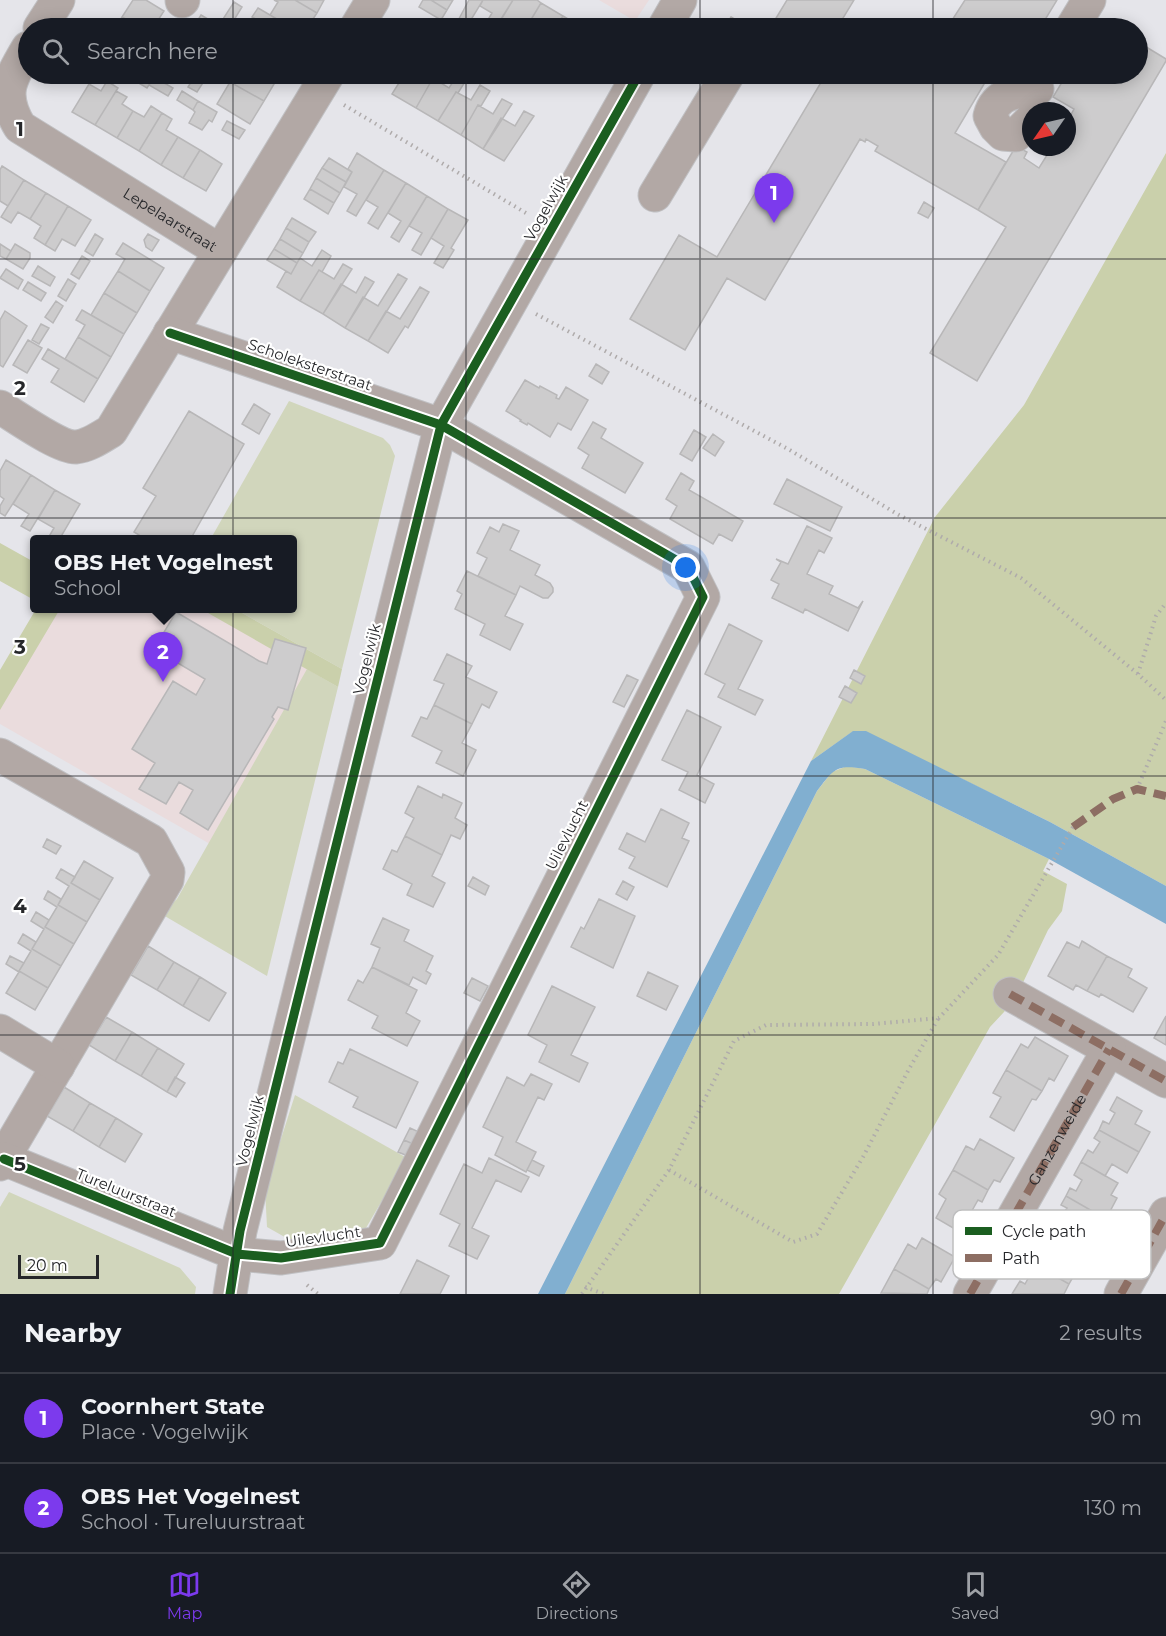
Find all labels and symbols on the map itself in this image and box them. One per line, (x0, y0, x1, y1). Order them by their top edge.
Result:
north arrow (1022, 102, 1076, 156)
text: 1 (16, 117, 24, 141)
street label: Vogelwijk (520, 171, 572, 244)
pin: 1 (754, 174, 794, 223)
street label: Lepelaarstraat (120, 183, 221, 256)
street label: Scholeksterstraat (246, 334, 375, 395)
text: 2 (14, 376, 26, 400)
your location (671, 553, 700, 582)
street label: Vogelwijk (348, 621, 385, 696)
pin: 2 (144, 632, 182, 682)
text: 3 (13, 635, 26, 659)
street label: Uilevlucht (541, 797, 592, 873)
text: 4 (13, 894, 27, 918)
street label: Ganzenweide (1023, 1091, 1090, 1189)
street label: Vogelwijk (231, 1093, 268, 1168)
text: 5 (14, 1152, 26, 1176)
street label: Tureluurstraat (73, 1164, 179, 1221)
legend (953, 1210, 1151, 1279)
street label: Uilevlucht (284, 1222, 362, 1251)
text: Cycle path (1002, 1222, 1086, 1241)
text: Path (1002, 1249, 1040, 1268)
scale bar (18, 1252, 99, 1280)

